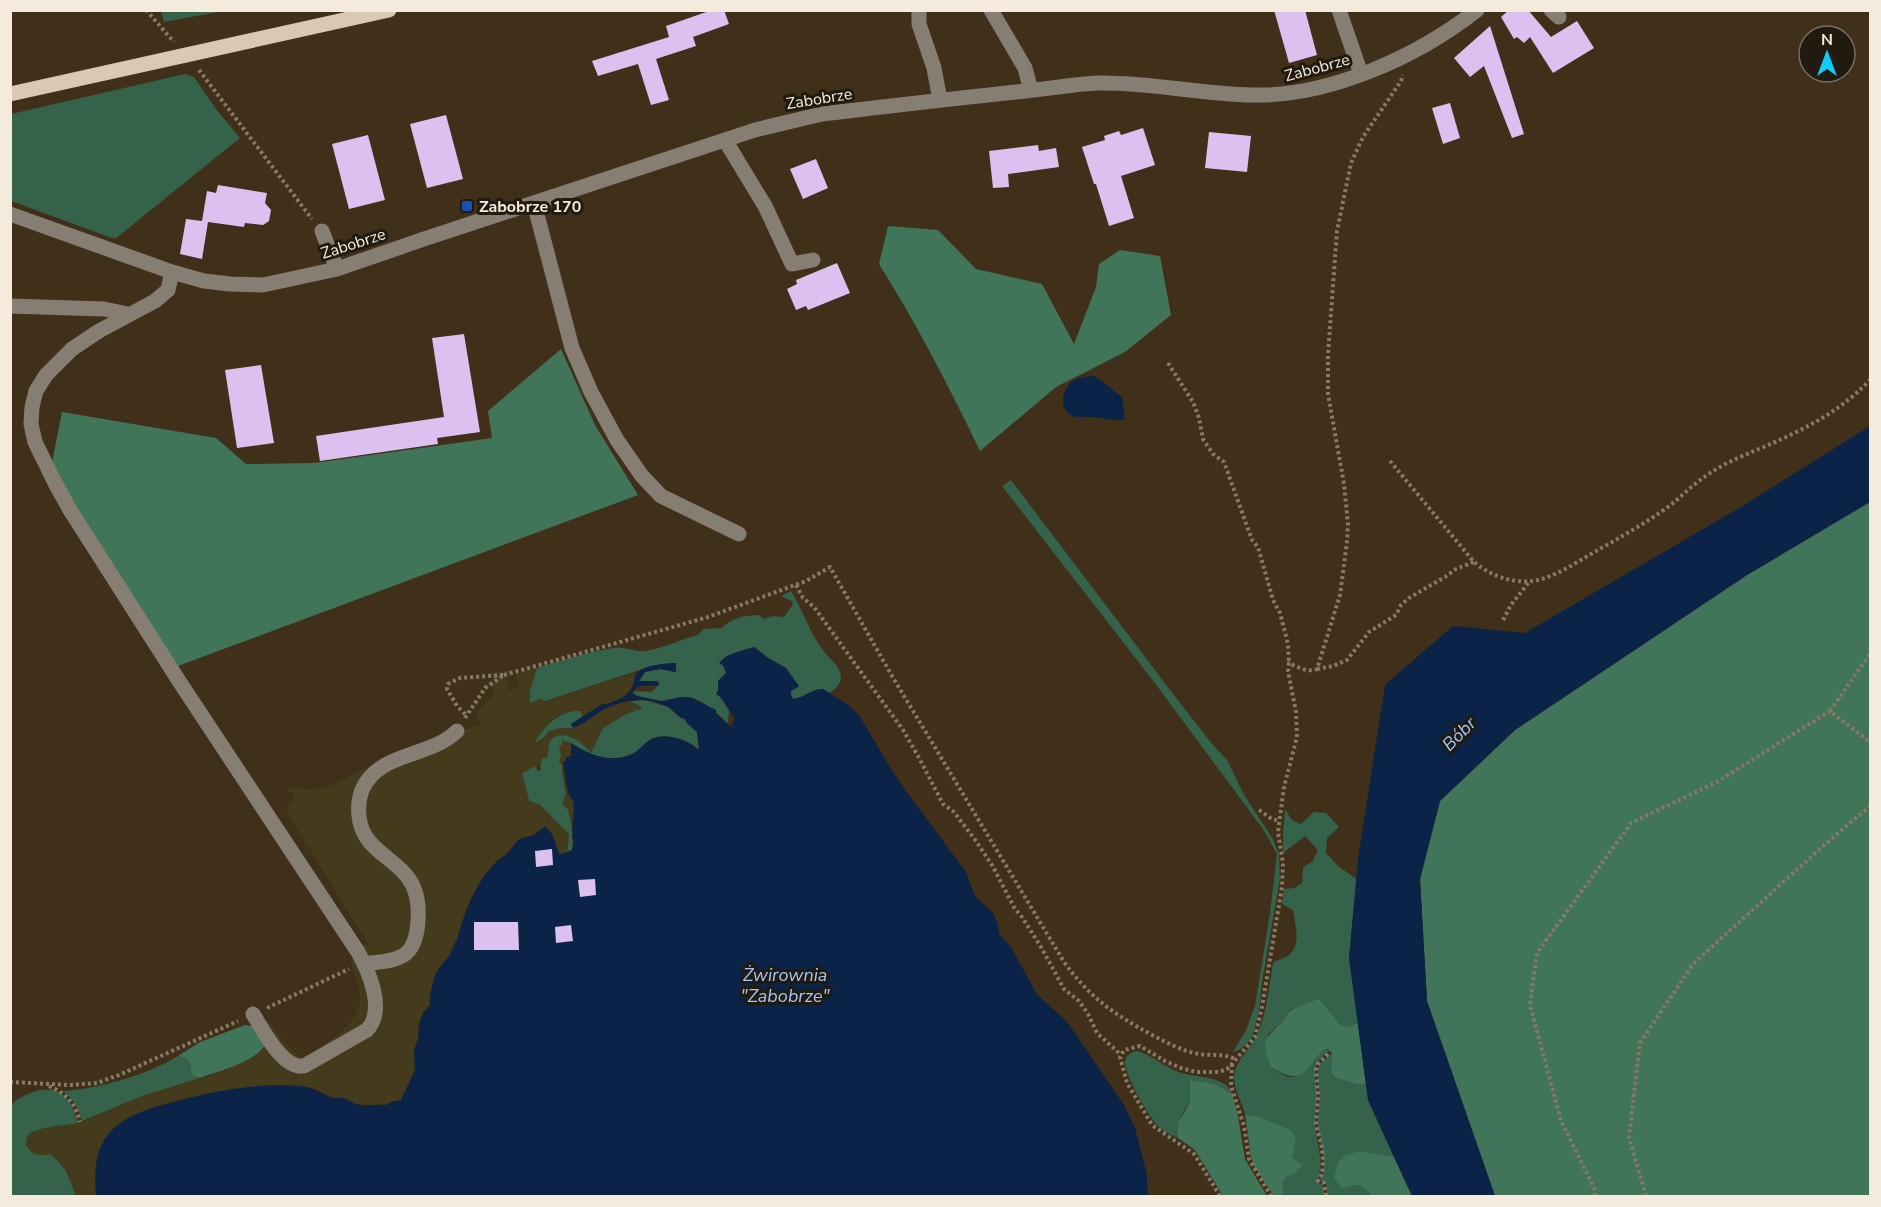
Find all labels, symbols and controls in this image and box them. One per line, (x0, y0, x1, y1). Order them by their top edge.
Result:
north arrow (1797, 24, 1857, 84)
text: N (1821, 29, 1833, 51)
street label: Zabobrze (1282, 49, 1352, 87)
street label: Zabobrze (784, 83, 854, 115)
place label: Zabobrze 170 (479, 196, 581, 218)
marker: Zabobrze 170 (460, 199, 474, 213)
street label: Zabobrze (318, 223, 388, 265)
water label: Bóbr (1437, 711, 1482, 756)
water label: Żwirownia "Zabobrze" (740, 963, 831, 1008)

